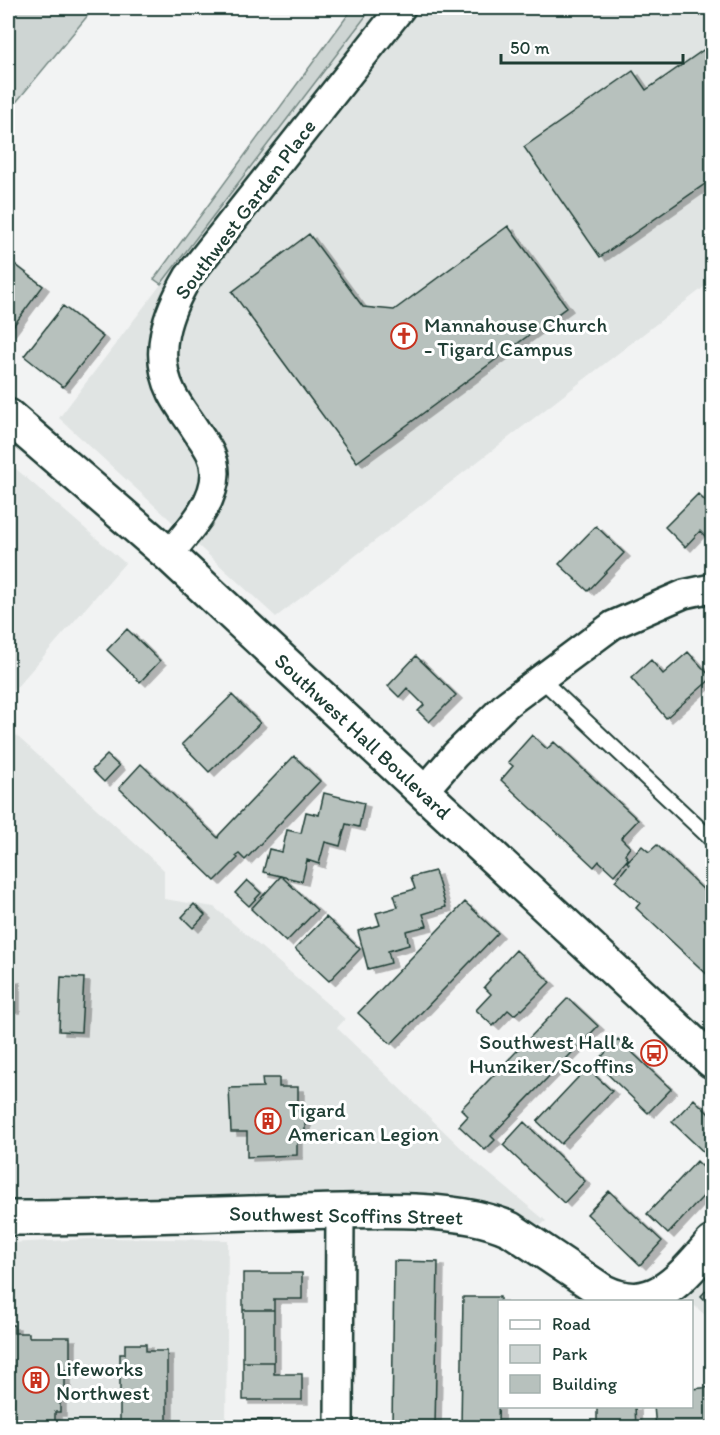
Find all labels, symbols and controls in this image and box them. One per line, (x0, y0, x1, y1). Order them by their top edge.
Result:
scale bar (501, 27, 682, 65)
text: 50 m (510, 37, 550, 59)
street label: Southwest Garden Place (169, 114, 321, 304)
place label: Mannahouse Church - Tigard Campus (424, 312, 607, 361)
church icon: Mannahouse Church - Tigard Campus (389, 321, 419, 351)
street label: Southwest Hall Boulevard (270, 648, 456, 824)
place label: Southwest Hall & Hunziker/Scoffins (469, 1029, 634, 1078)
bus stop icon: Southwest Hall & Hunziker/Scoffins (639, 1038, 669, 1068)
place label: Tigard American Legion (288, 1097, 439, 1146)
building icon: Tigard American Legion (253, 1106, 283, 1136)
street label: Southwest Scoffins Street (229, 1200, 463, 1230)
legend (498, 1300, 693, 1408)
text: Road (552, 1313, 591, 1335)
text: Park (552, 1343, 587, 1365)
place label: Lifeworks Northwest (56, 1356, 150, 1405)
building icon: Lifeworks Northwest (21, 1365, 51, 1395)
text: Building (552, 1373, 618, 1395)

